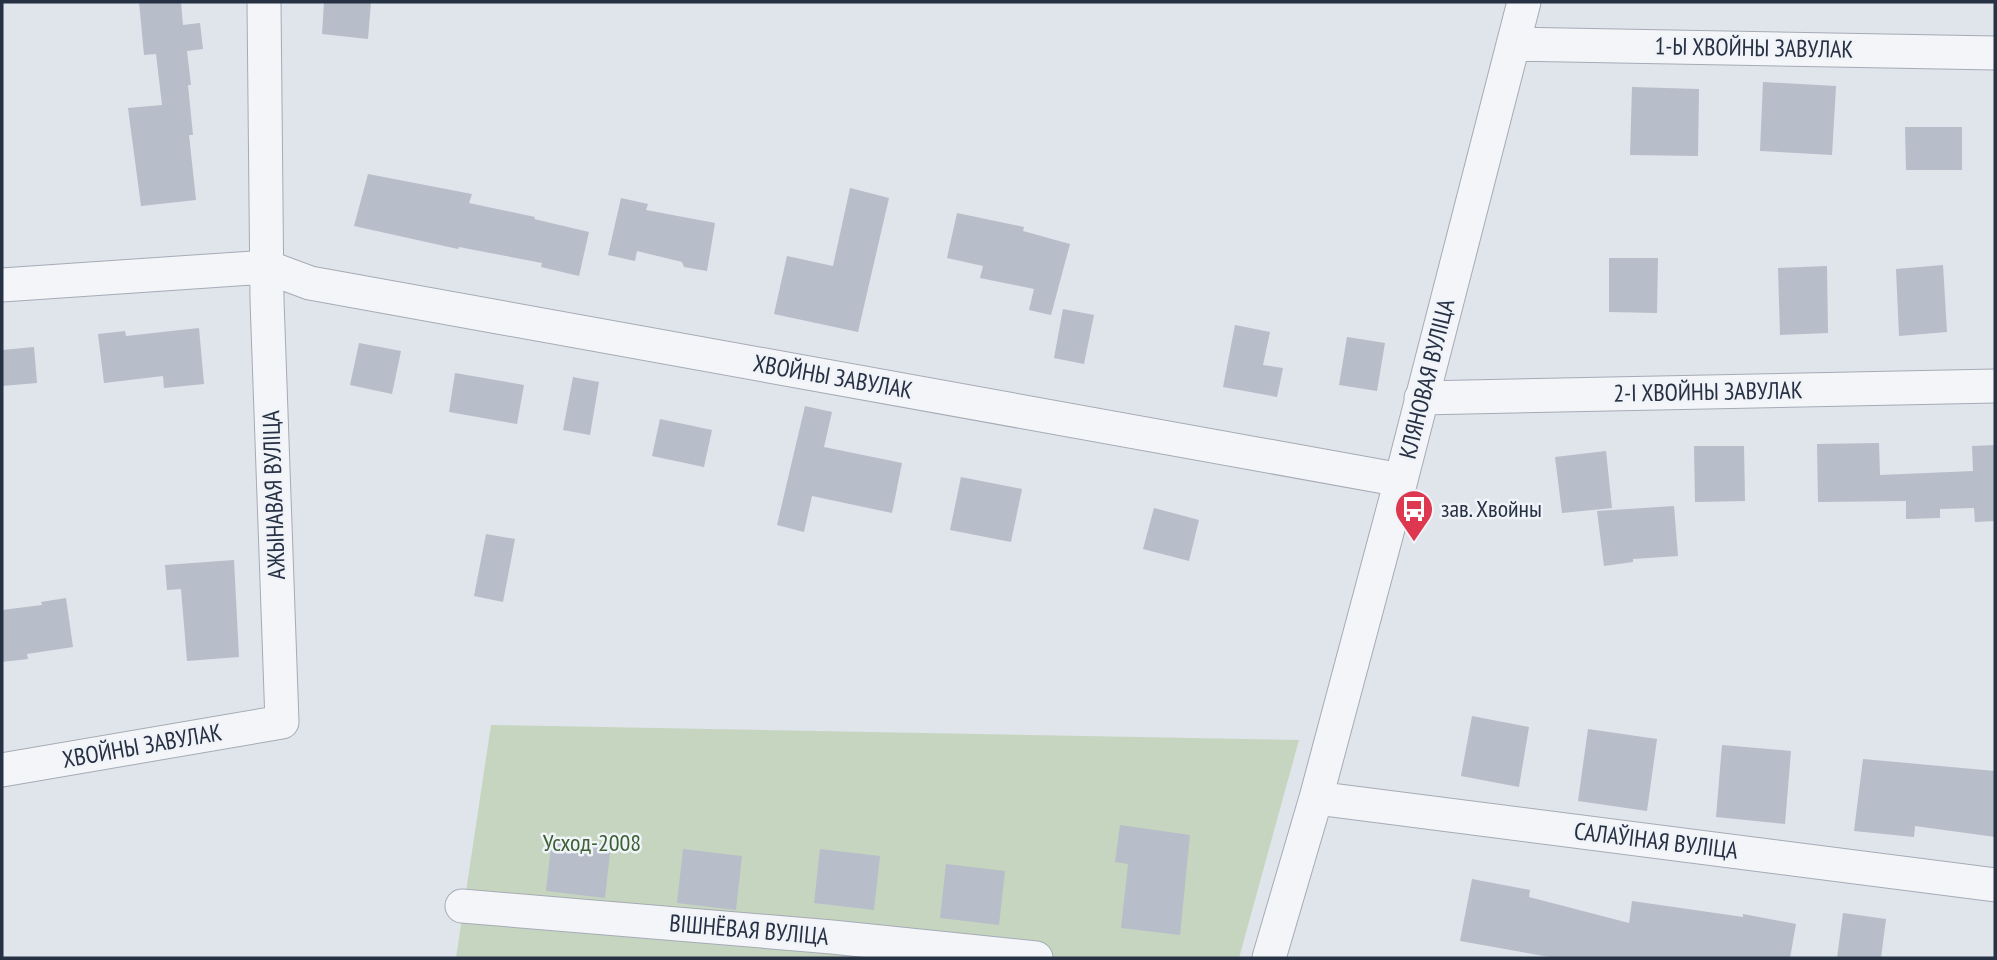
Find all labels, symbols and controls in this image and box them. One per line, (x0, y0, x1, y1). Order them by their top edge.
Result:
street label: 1-Ы ХВОЙНЫ ЗАВУЛАК (1654, 30, 1854, 65)
street label: КЛЯНОВАЯ ВУЛІЦА (1392, 295, 1462, 462)
street label: ХВОЙНЫ ЗАВУЛАК (751, 347, 915, 406)
street label: 2-І ХВОЙНЫ ЗАВУЛАК (1613, 374, 1803, 409)
street label: АЖЫНАВАЯ ВУЛІЦА (255, 409, 292, 580)
bus stop icon: зав. Хвойны (1393, 488, 1435, 543)
place label: зав. Хвойны (1441, 493, 1542, 524)
street label: ХВОЙНЫ ЗАВУЛАК (60, 716, 224, 775)
street label: САЛАЎІНАЯ ВУЛІЦА (1572, 815, 1740, 866)
park label: Усход-2008 (543, 827, 641, 858)
street label: ВІШНЁВАЯ ВУЛІЦА (668, 907, 831, 952)

